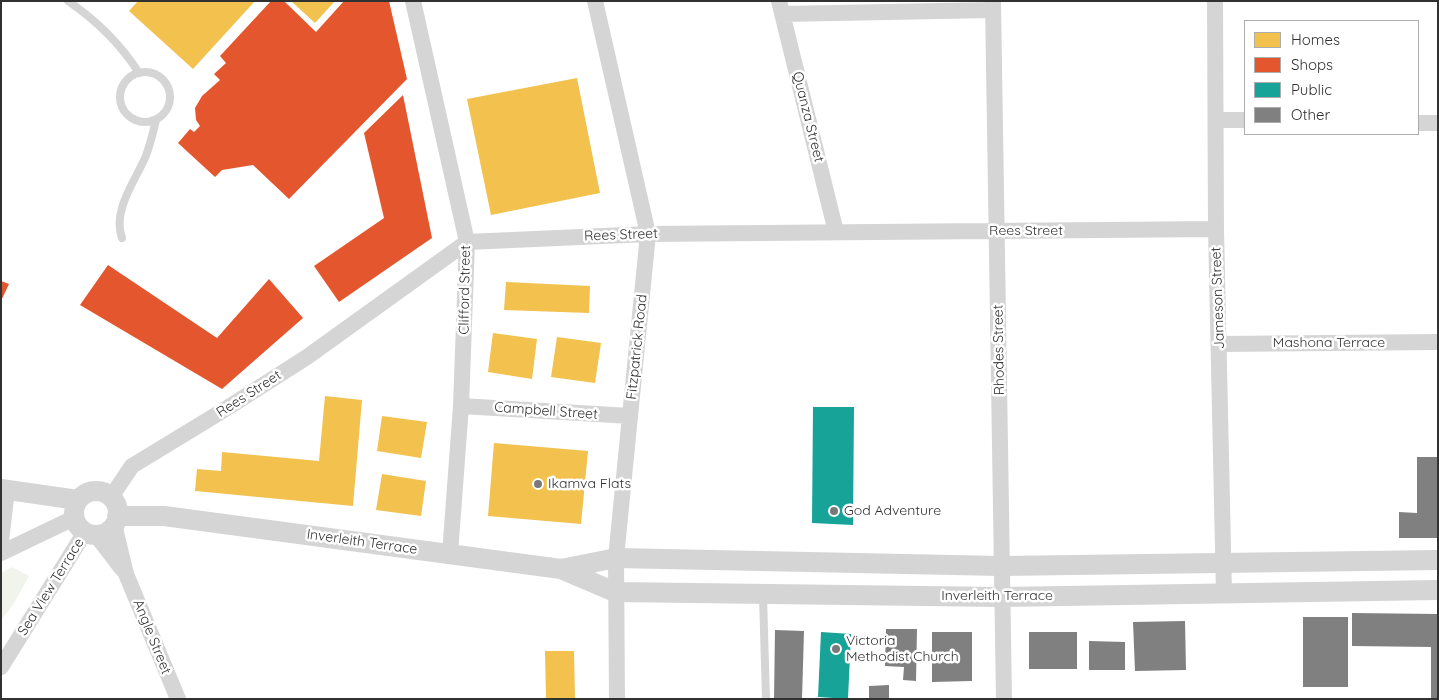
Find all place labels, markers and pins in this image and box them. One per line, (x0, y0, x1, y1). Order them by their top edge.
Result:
place label: Ikamva Flats (548, 476, 631, 492)
marker: Ikamva Flats (532, 478, 544, 490)
place label: God Adventure (844, 503, 941, 519)
marker: God Adventure (828, 505, 840, 517)
place label: Victoria Methodist Church (846, 633, 959, 666)
marker: Victoria Methodist Church (830, 643, 842, 655)

